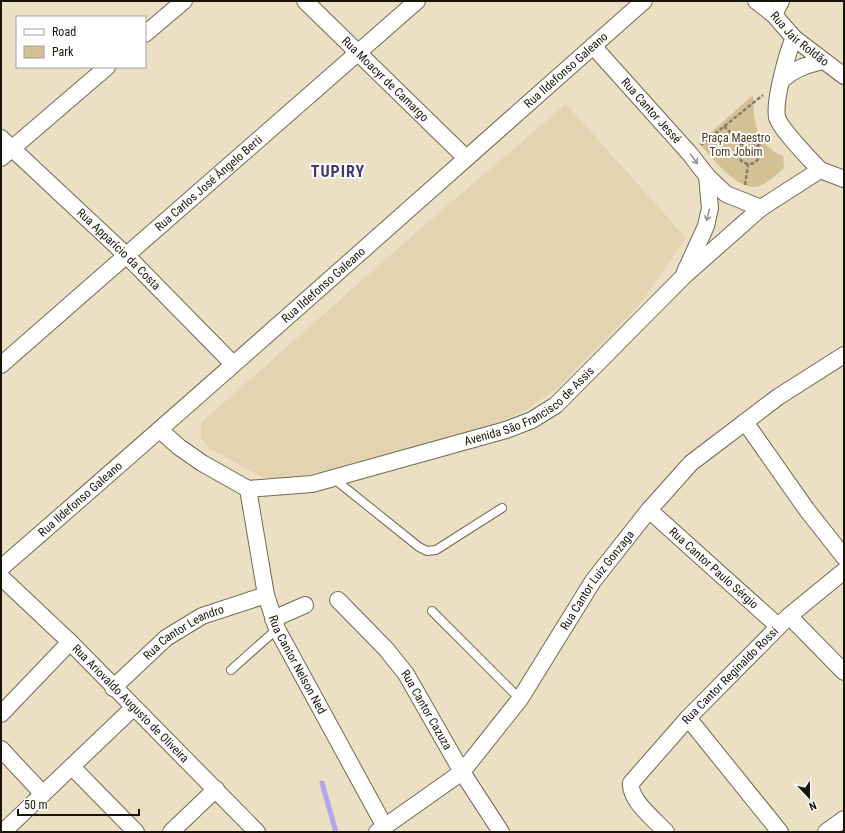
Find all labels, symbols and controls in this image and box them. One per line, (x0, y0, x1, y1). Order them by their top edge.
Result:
street label: Rua Jair Roldão (767, 9, 832, 69)
legend (16, 16, 146, 68)
text: Road (52, 25, 76, 39)
street label: Rua Ildefonso Galeano (521, 29, 611, 111)
street label: Rua Moacyr de Camargo (339, 34, 432, 125)
text: Park (52, 45, 74, 59)
street label: Rua Cantor Jessé (618, 75, 684, 147)
park label: Praça Maestro Tom Jobim (702, 131, 770, 159)
street label: Rua Carlos José Ângelo Berti (152, 133, 265, 234)
one-way arrow (689, 153, 698, 164)
district label: TUPIRY (311, 162, 365, 181)
street label: Rua Apparício da Costa (74, 206, 164, 293)
one-way arrow (704, 208, 712, 221)
street label: Rua Ildefonso Galeano (279, 244, 368, 326)
street label: Avenida São Francisco de Assis (463, 364, 597, 448)
street label: Rua Ildefonso Galeano (35, 459, 125, 539)
street label: Rua Cantor Paulo Sérgio (666, 525, 761, 612)
street label: Rua Cantor Luiz Gonzaga (557, 528, 637, 633)
street label: Rua Cantor Leandro (140, 602, 226, 663)
street label: Rua Cantor Nelson Ned (266, 613, 329, 716)
street label: Rua Cantor Reginaldo Rossi (679, 624, 781, 727)
street label: Rua Ariovaldo Augusto de Oliveira (69, 641, 192, 766)
street label: Rua Cantor Cazuza (398, 667, 455, 753)
north arrow (789, 777, 829, 817)
scale bar (18, 791, 139, 817)
text: 50 m (24, 798, 48, 812)
text: N (807, 799, 818, 813)

